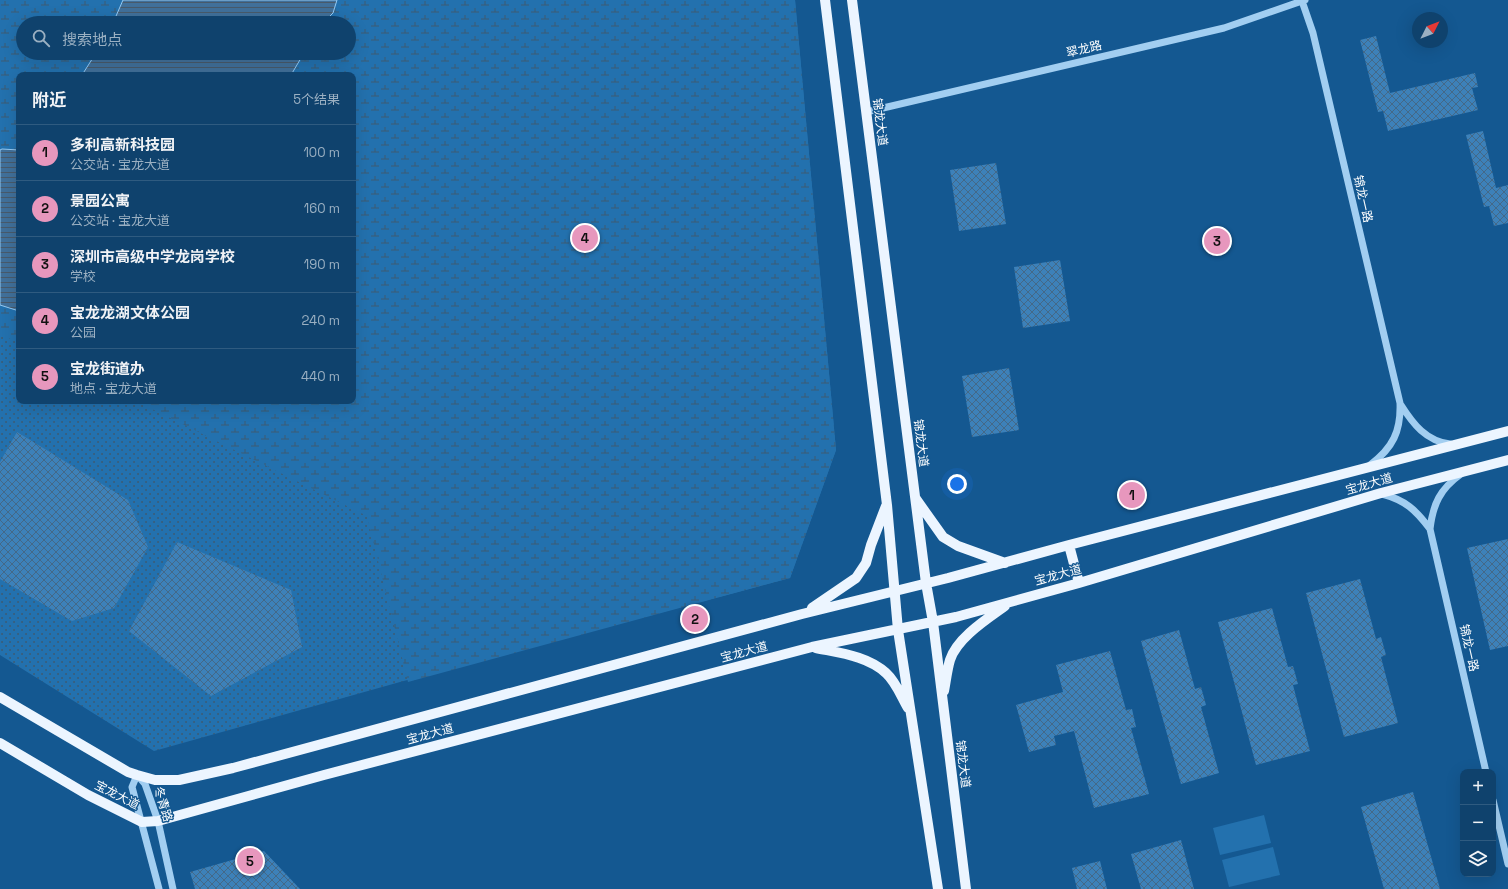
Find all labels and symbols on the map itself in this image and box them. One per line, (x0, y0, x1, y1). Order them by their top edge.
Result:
north arrow (1412, 12, 1448, 48)
street label: 翠龙路 (1065, 37, 1103, 61)
street label: 锦龙大道 (869, 97, 891, 147)
street label: 锦龙一路 (1350, 174, 1376, 224)
pin: 4 (572, 223, 598, 253)
pin: 3 (1204, 226, 1230, 256)
street label: 锦龙大道 (910, 418, 932, 468)
street label: 宝龙大道 (1344, 470, 1394, 498)
your location (947, 474, 967, 494)
pin: 1 (1119, 480, 1145, 510)
street label: 宝龙大道 (1033, 561, 1083, 589)
pin: 2 (682, 604, 708, 634)
street label: 锦龙一路 (1456, 623, 1482, 673)
street label: 宝龙大道 (719, 638, 769, 666)
street label: 宝龙大道 (405, 720, 455, 748)
street label: 锦龙大道 (952, 739, 974, 789)
street label: 宝龙大道 (92, 777, 142, 813)
street label: 冬青路 (150, 784, 176, 824)
pin: 5 (237, 846, 263, 876)

